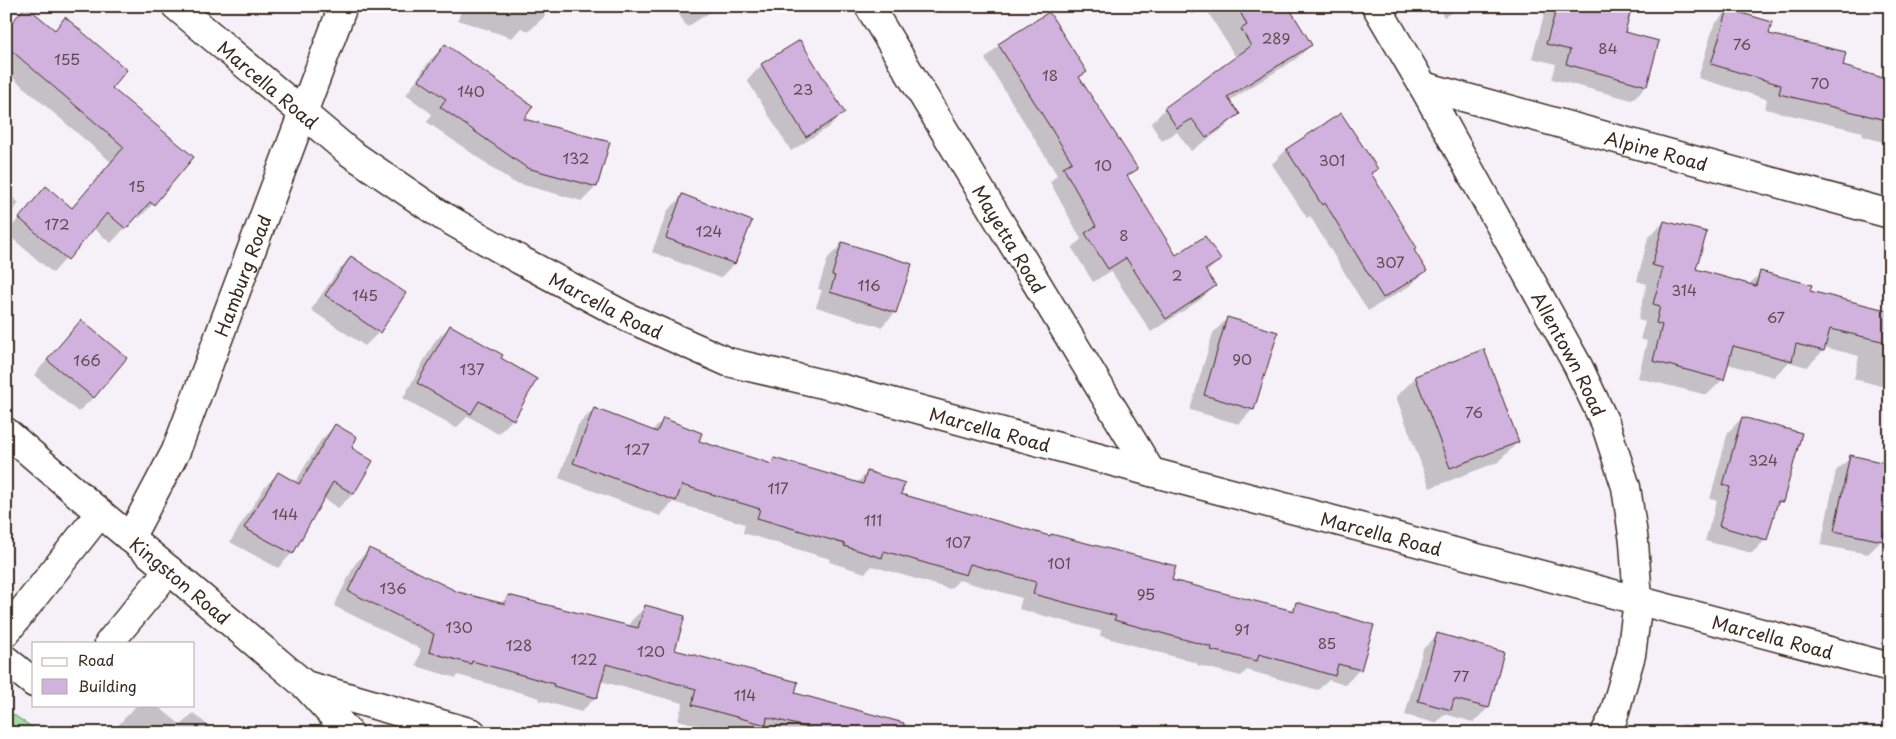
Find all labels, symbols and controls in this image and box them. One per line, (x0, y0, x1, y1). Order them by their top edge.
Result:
house number: 289 (1262, 26, 1290, 49)
house number: 76 (1733, 32, 1751, 55)
street label: Marcella Road (212, 34, 325, 134)
house number: 84 (1598, 36, 1618, 59)
house number: 155 (54, 47, 80, 70)
house number: 18 (1042, 63, 1058, 86)
house number: 70 (1810, 71, 1830, 94)
house number: 23 (793, 77, 813, 100)
house number: 140 (457, 79, 485, 102)
street label: Alpine Road (1602, 123, 1711, 177)
house number: 132 (563, 146, 589, 169)
house number: 301 (1319, 148, 1345, 171)
house number: 10 (1094, 153, 1112, 176)
house number: 15 (129, 174, 145, 197)
street label: Mayetta Road (967, 179, 1053, 298)
street label: Hamburg Road (207, 211, 277, 340)
house number: 172 (44, 212, 70, 235)
house number: 124 (696, 219, 723, 242)
house number: 8 (1119, 223, 1129, 246)
house number: 307 (1376, 250, 1405, 273)
house number: 2 (1172, 263, 1182, 286)
street label: Marcella Road (545, 265, 667, 345)
house number: 116 (857, 273, 881, 296)
house number: 314 (1671, 278, 1697, 301)
house number: 145 (352, 283, 378, 306)
street label: Allentown Road (1526, 286, 1613, 420)
house number: 67 (1767, 305, 1786, 328)
house number: 90 (1232, 347, 1252, 370)
house number: 166 (73, 348, 101, 371)
house number: 137 (460, 357, 485, 380)
street label: Marcella Road (926, 399, 1054, 458)
house number: 76 (1465, 400, 1483, 423)
house number: 127 (624, 437, 650, 460)
house number: 324 (1748, 448, 1778, 471)
house number: 117 (767, 476, 789, 499)
house number: 144 (272, 502, 298, 525)
street label: Marcella Road (1318, 504, 1445, 562)
house number: 111 (864, 508, 882, 531)
street label: Kingston Road (125, 530, 237, 630)
house number: 107 (945, 530, 971, 553)
house number: 101 (1047, 551, 1071, 574)
house number: 136 (379, 576, 407, 599)
house number: 95 (1137, 582, 1155, 605)
street label: Marcella Road (1709, 607, 1837, 665)
house number: 130 (445, 615, 473, 638)
house number: 91 (1234, 617, 1250, 640)
house number: 85 (1318, 631, 1336, 654)
house number: 128 (506, 633, 532, 656)
house number: 120 (637, 639, 665, 662)
legend (32, 642, 195, 706)
house number: 122 (571, 647, 597, 670)
text: Road (78, 648, 114, 671)
house number: 77 (1453, 664, 1469, 687)
text: Building (78, 674, 137, 697)
house number: 114 (734, 683, 756, 706)

